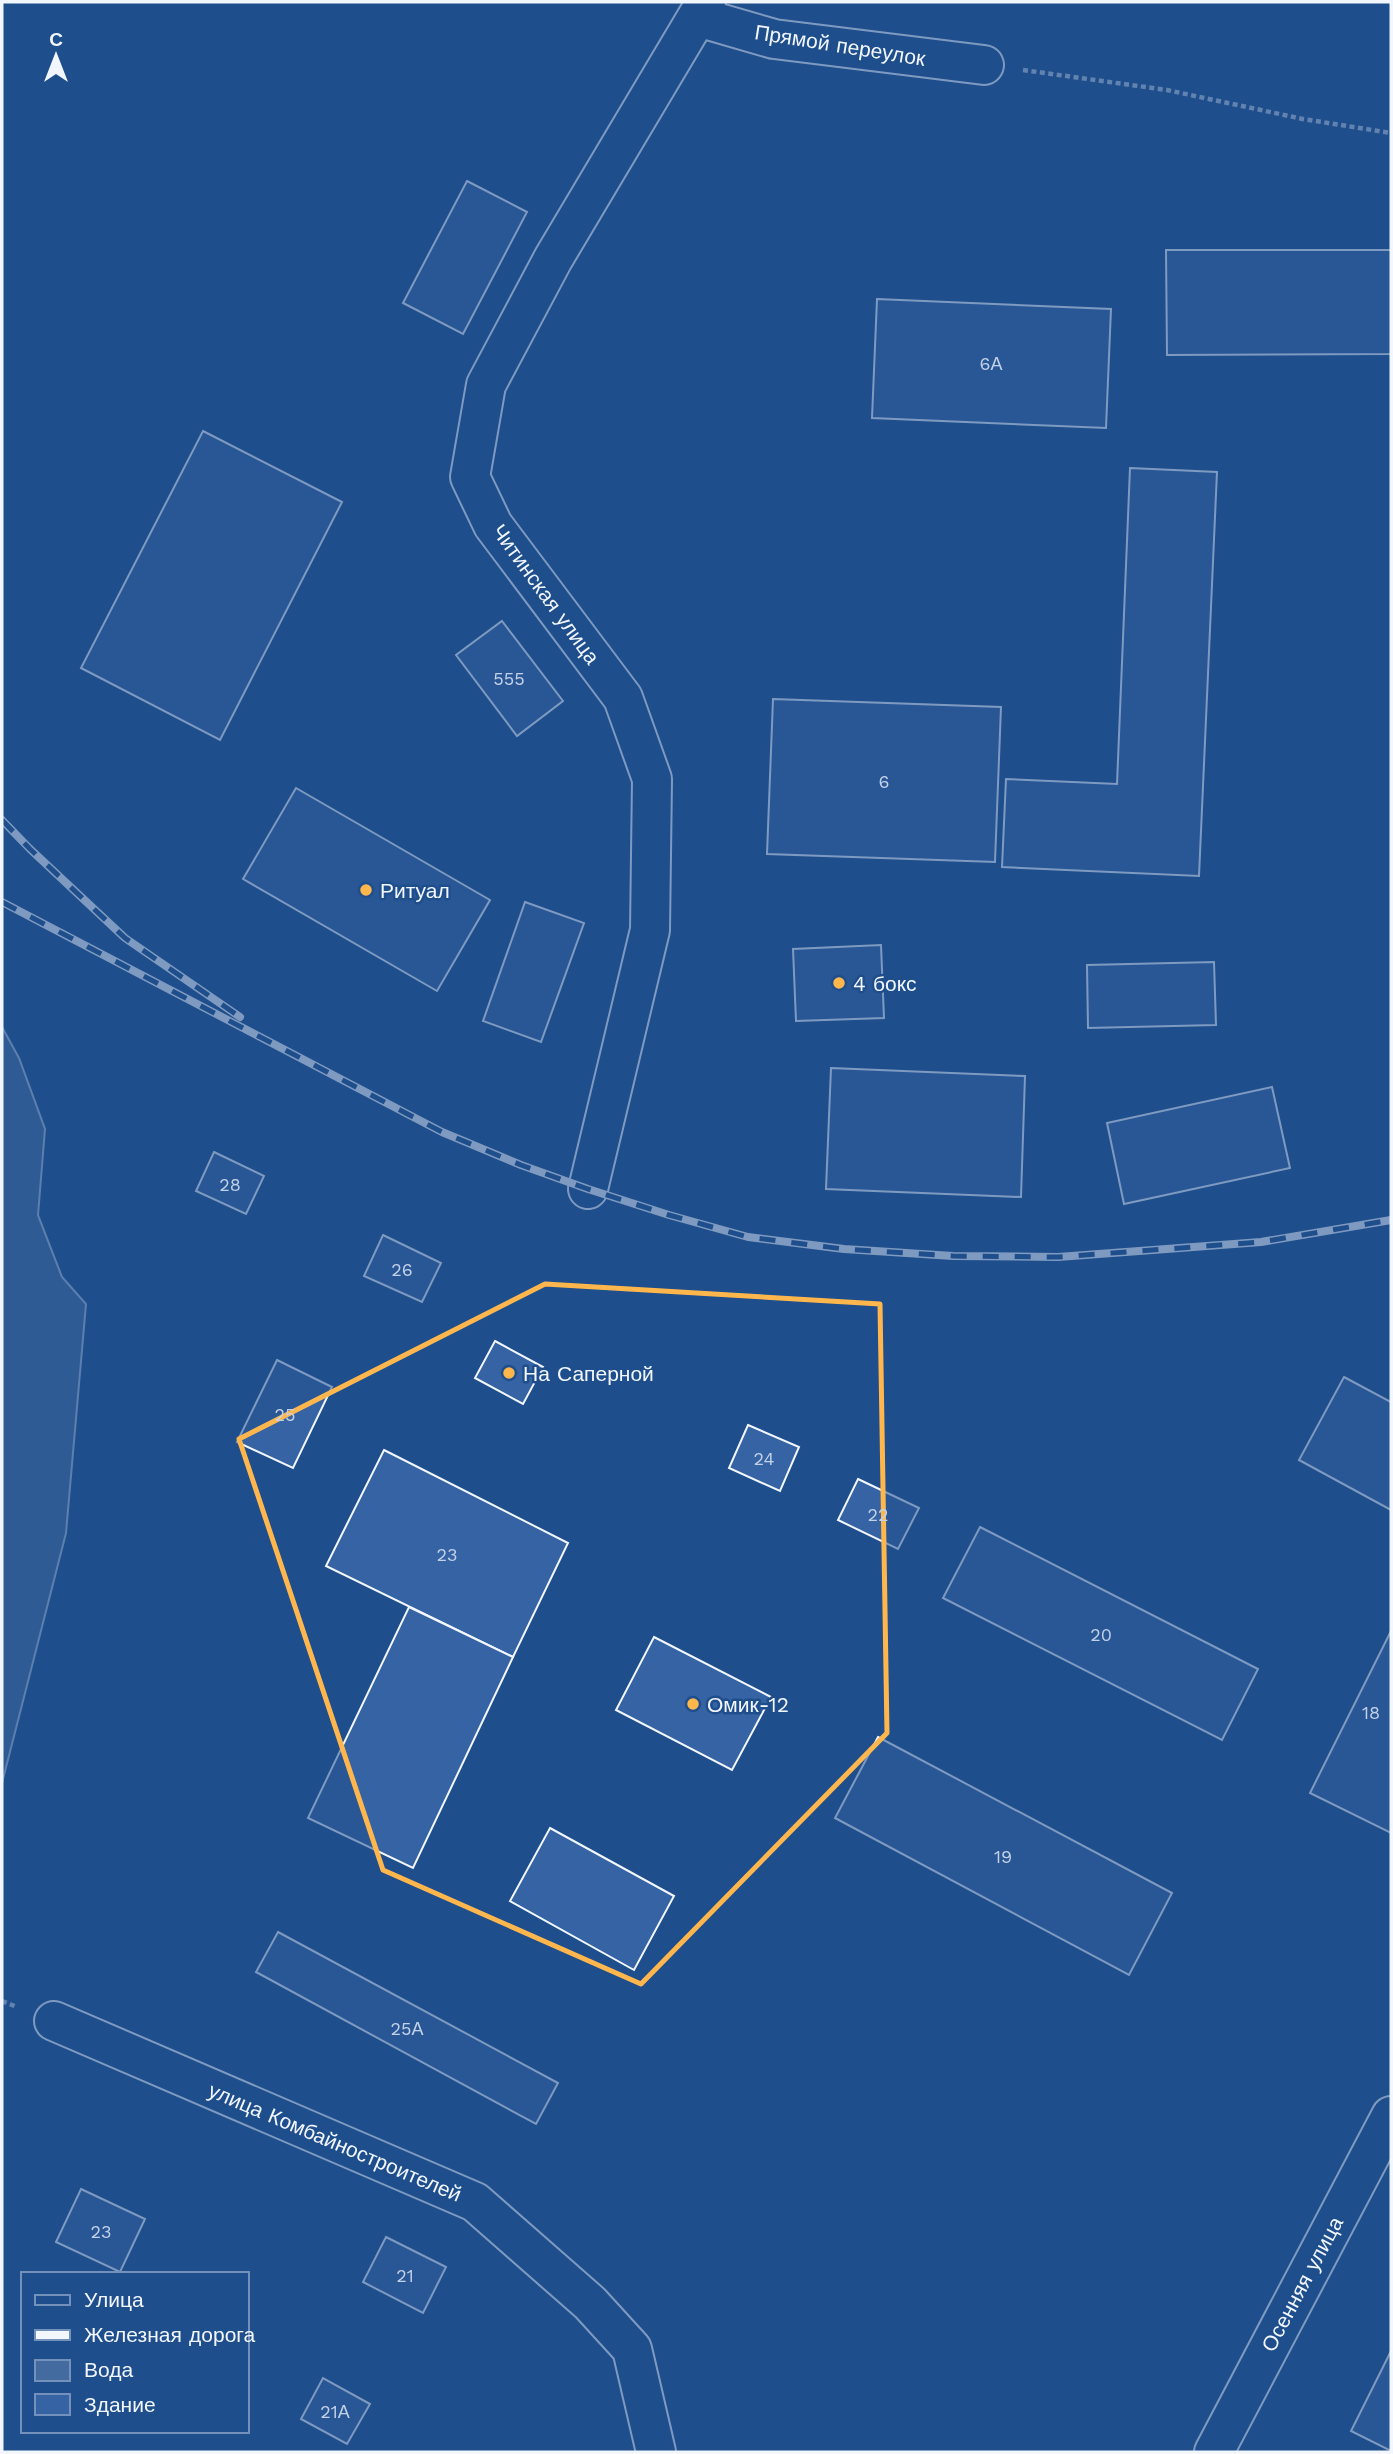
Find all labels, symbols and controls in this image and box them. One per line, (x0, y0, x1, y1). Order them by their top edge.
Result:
street label: Прямой переулок (753, 19, 928, 71)
north arrow (21, 21, 91, 91)
text: С (49, 28, 63, 51)
house number: 6А (980, 353, 1002, 374)
street label: Читинская улица (487, 519, 605, 669)
house number: 555 (493, 668, 525, 689)
house number: 6 (879, 771, 889, 792)
place label: Ритуал (380, 878, 450, 903)
marker: Ритуал (358, 882, 374, 898)
place label: 4 бокс (853, 971, 917, 996)
marker: 4 бокс (831, 975, 847, 991)
house number: 28 (219, 1174, 241, 1195)
house number: 26 (391, 1259, 413, 1280)
place label: На Саперной (523, 1361, 654, 1386)
marker: На Саперной (501, 1365, 517, 1381)
house number: 25 (275, 1404, 295, 1425)
house number: 24 (754, 1448, 774, 1469)
house number: 22 (868, 1504, 889, 1525)
house number: 23 (437, 1544, 458, 1565)
house number: 20 (1090, 1624, 1112, 1645)
place label: Омик-12 (707, 1692, 789, 1717)
marker: Омик-12 (685, 1696, 701, 1712)
house number: 18 (1362, 1702, 1380, 1723)
house number: 19 (994, 1846, 1012, 1867)
house number: 25А (391, 2018, 423, 2039)
street label: улица Комбайностроителей (205, 2077, 465, 2207)
street label: Осенняя улица (1256, 2212, 1348, 2356)
house number: 23 (91, 2221, 112, 2242)
house number: 21 (396, 2265, 414, 2286)
legend (21, 2272, 248, 2433)
text: Улица (84, 2287, 144, 2312)
text: Железная дорога (84, 2322, 256, 2347)
text: Вода (84, 2357, 133, 2382)
text: Здание (84, 2392, 156, 2417)
house number: 21А (320, 2401, 350, 2422)

